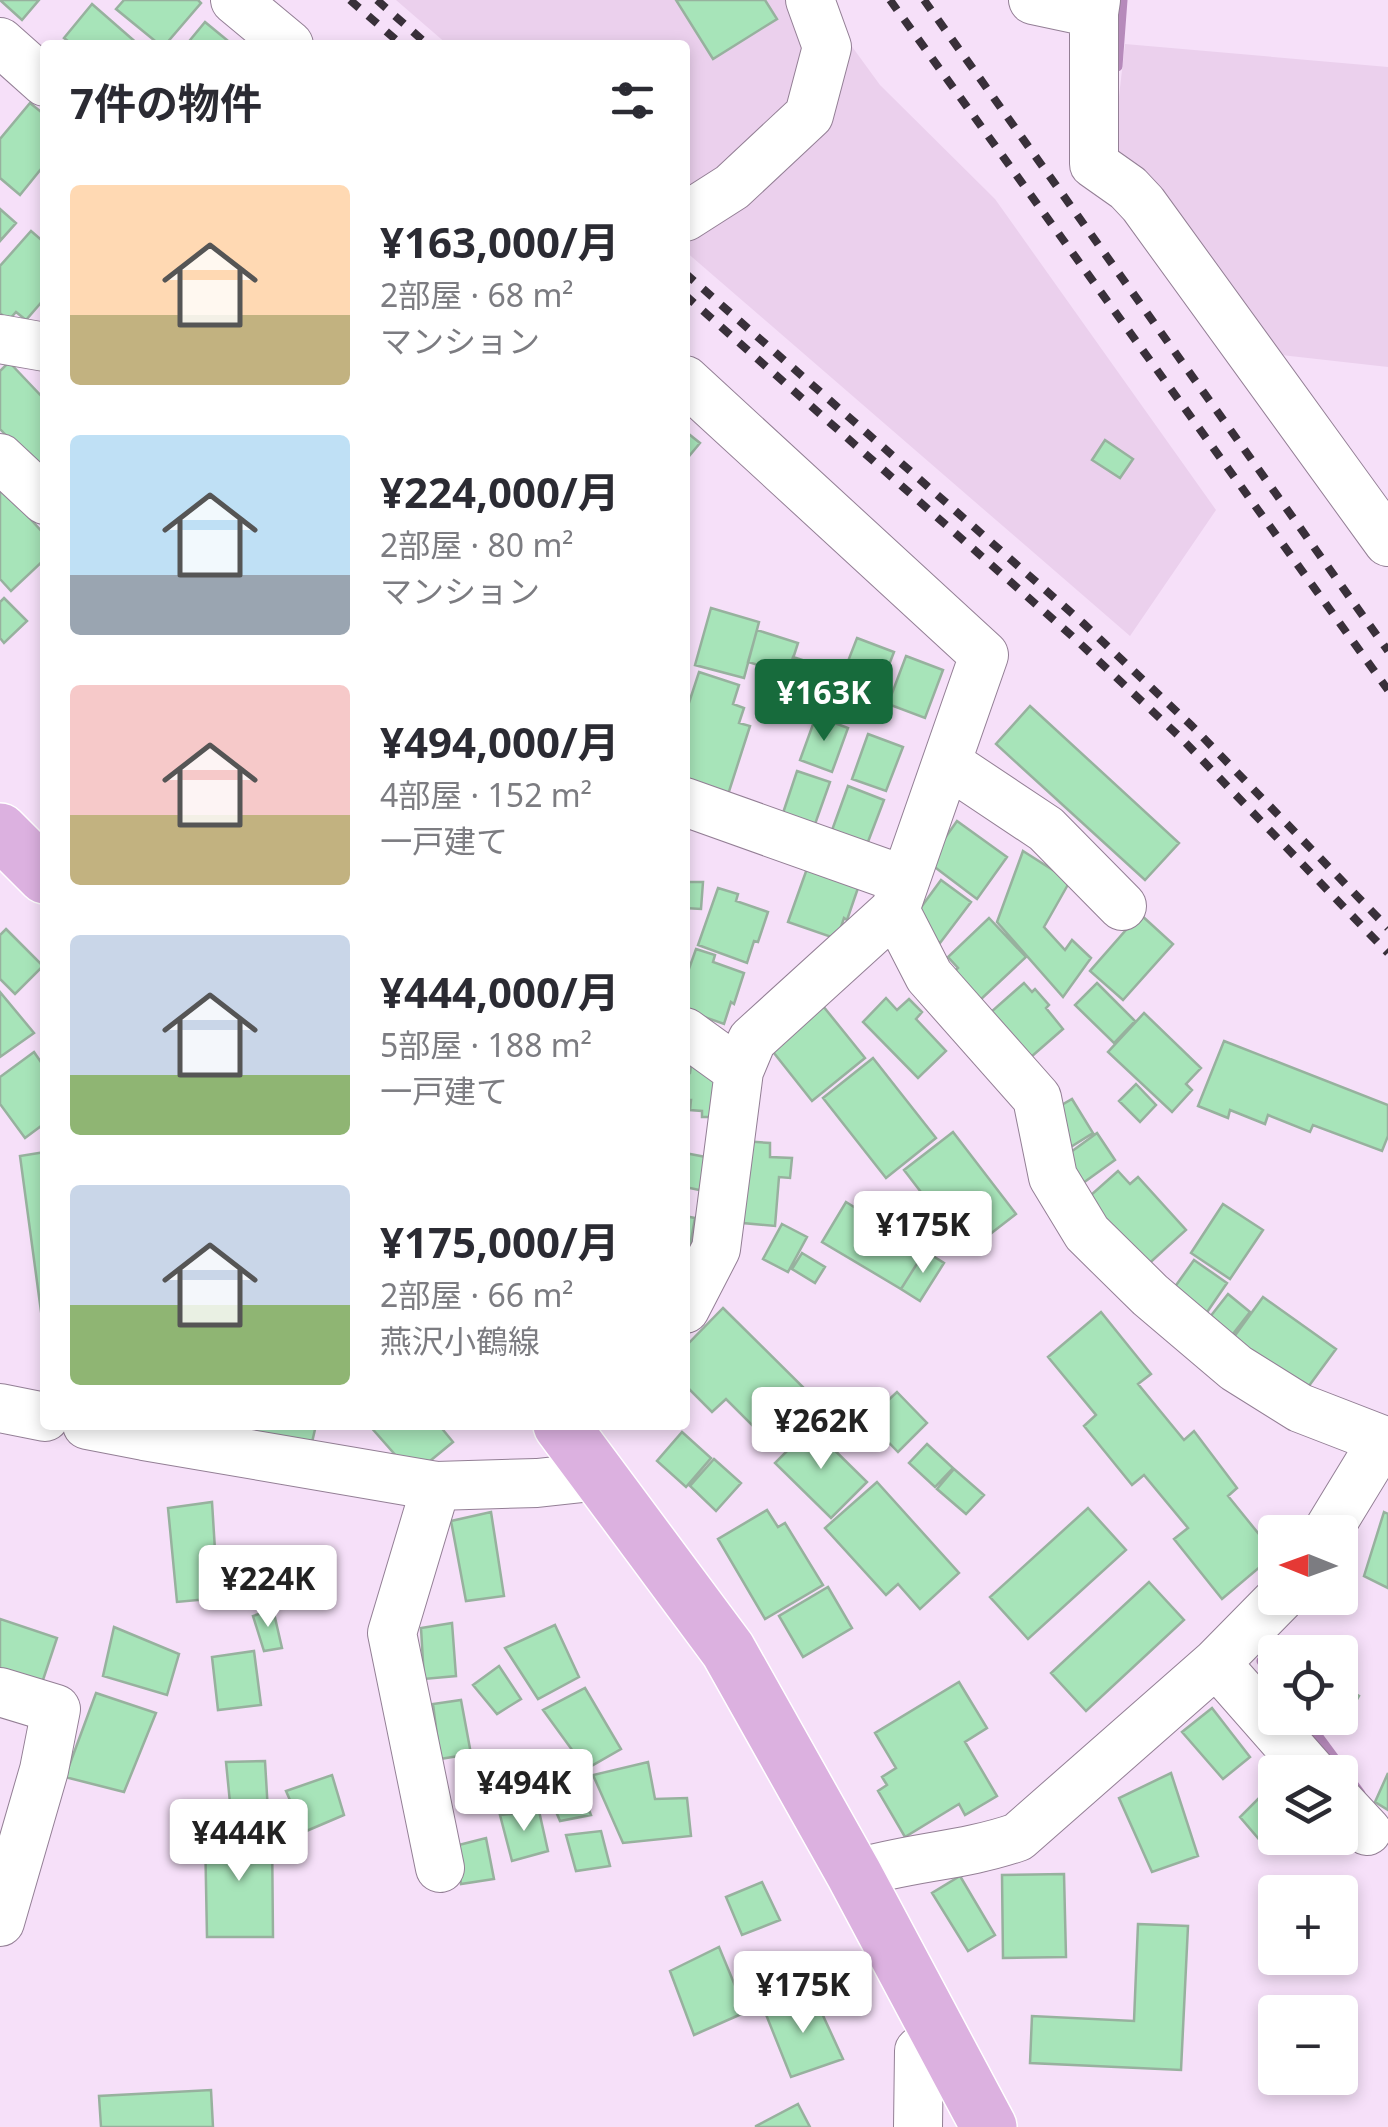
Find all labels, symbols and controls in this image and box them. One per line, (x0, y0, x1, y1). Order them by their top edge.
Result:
icon: filters (605, 73, 660, 128)
text: 7件の物件 (70, 74, 262, 131)
text: ¥163,000/月 (380, 213, 620, 270)
icon: home (150, 225, 270, 345)
text: 2部屋 · 68 m² (380, 273, 574, 316)
text: マンション (380, 319, 540, 362)
text: ¥224,000/月 (380, 463, 620, 520)
icon: home (150, 475, 270, 595)
text: 2部屋 · 80 m² (380, 523, 574, 566)
text: マンション (380, 569, 540, 612)
pin: ¥163K (754, 659, 894, 744)
text: ¥163K (777, 670, 871, 713)
text: ¥494,000/月 (380, 713, 620, 770)
icon: home (150, 725, 270, 845)
text: 4部屋 · 152 m² (380, 773, 592, 816)
text: 一戸建て (380, 819, 508, 862)
text: ¥444,000/月 (380, 963, 620, 1020)
icon: home (150, 975, 270, 1095)
text: 5部屋 · 188 m² (380, 1023, 592, 1066)
text: 一戸建て (380, 1069, 508, 1112)
pin: ¥175K (853, 1191, 993, 1276)
text: ¥175K (876, 1202, 970, 1245)
text: ¥175,000/月 (380, 1213, 620, 1270)
icon: home (150, 1225, 270, 1345)
text: 2部屋 · 66 m² (380, 1273, 574, 1316)
text: 燕沢小鶴線 (380, 1319, 540, 1362)
pin: ¥262K (751, 1387, 891, 1472)
text: ¥262K (774, 1398, 868, 1441)
north arrow (1258, 1515, 1358, 1615)
map controls (1258, 1515, 1358, 2095)
pin: ¥224K (198, 1545, 338, 1630)
text: ¥224K (221, 1556, 315, 1599)
button: locate (1258, 1635, 1358, 1735)
pin: ¥494K (454, 1749, 594, 1834)
button: layers (1258, 1755, 1358, 1855)
text: ¥494K (477, 1760, 571, 1803)
pin: ¥444K (169, 1799, 309, 1884)
text: ¥444K (192, 1810, 286, 1853)
button: + (1258, 1875, 1358, 1975)
pin: ¥175K (733, 1951, 873, 2036)
text: ¥175K (756, 1962, 850, 2005)
button: − (1258, 1995, 1358, 2095)

